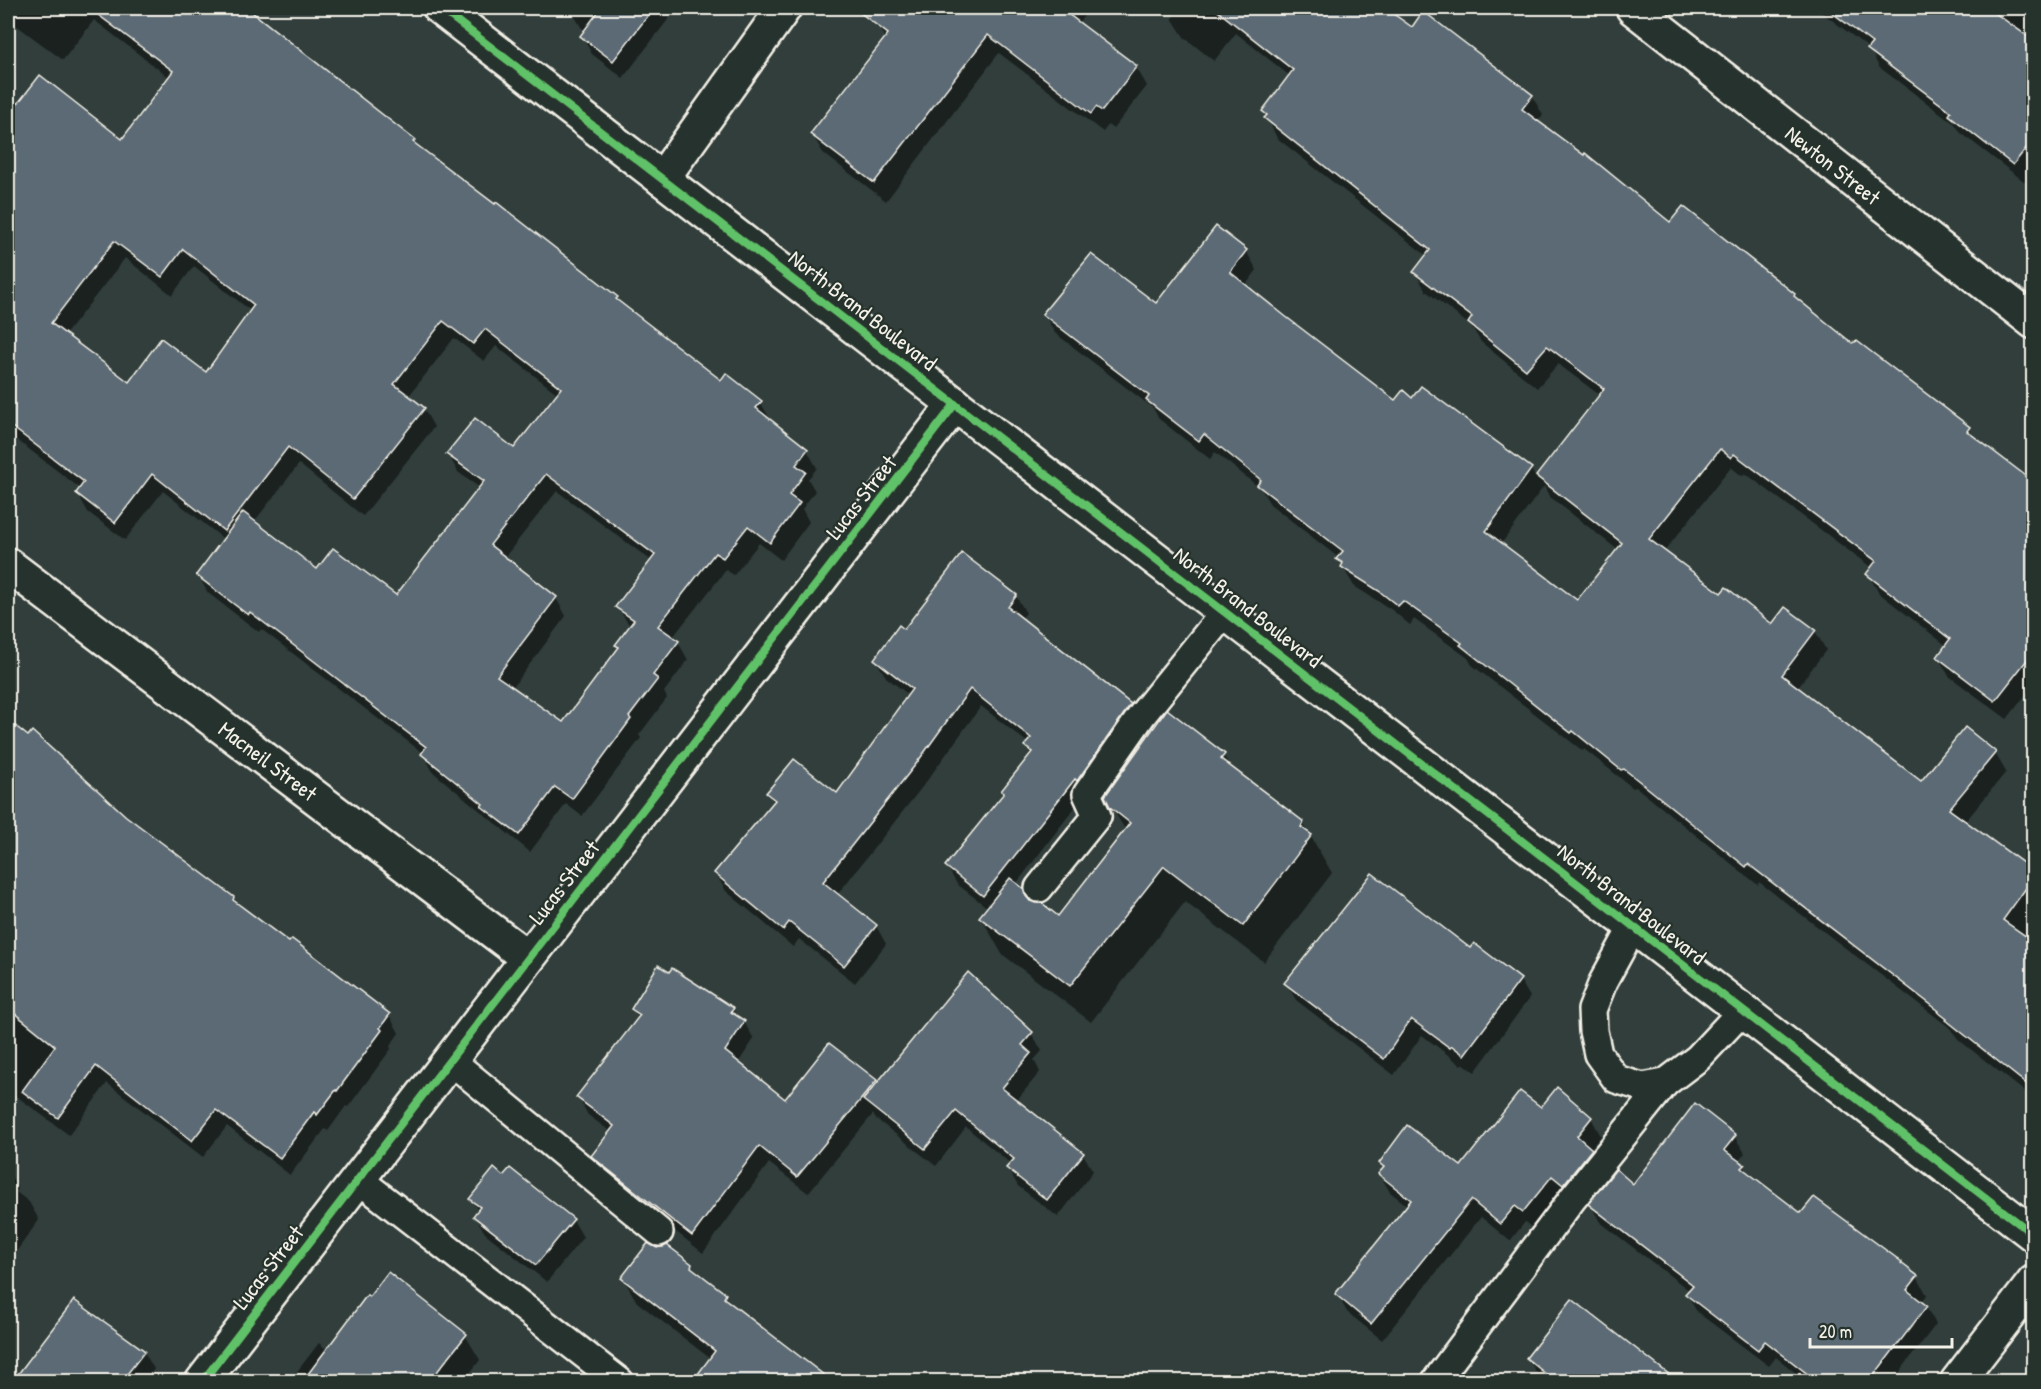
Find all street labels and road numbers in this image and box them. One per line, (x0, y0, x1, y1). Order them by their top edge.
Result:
street label: Newton Street (1779, 118, 1887, 212)
street label: North Brand Boulevard (783, 243, 944, 378)
street label: Lucas Street (819, 448, 904, 545)
street label: North Brand Boulevard (1168, 540, 1329, 675)
street label: Macneil Street (213, 714, 324, 808)
street label: Lucas Street (522, 833, 607, 930)
street label: North Brand Boulevard (1552, 837, 1713, 972)
street label: Lucas Street (226, 1218, 311, 1315)

